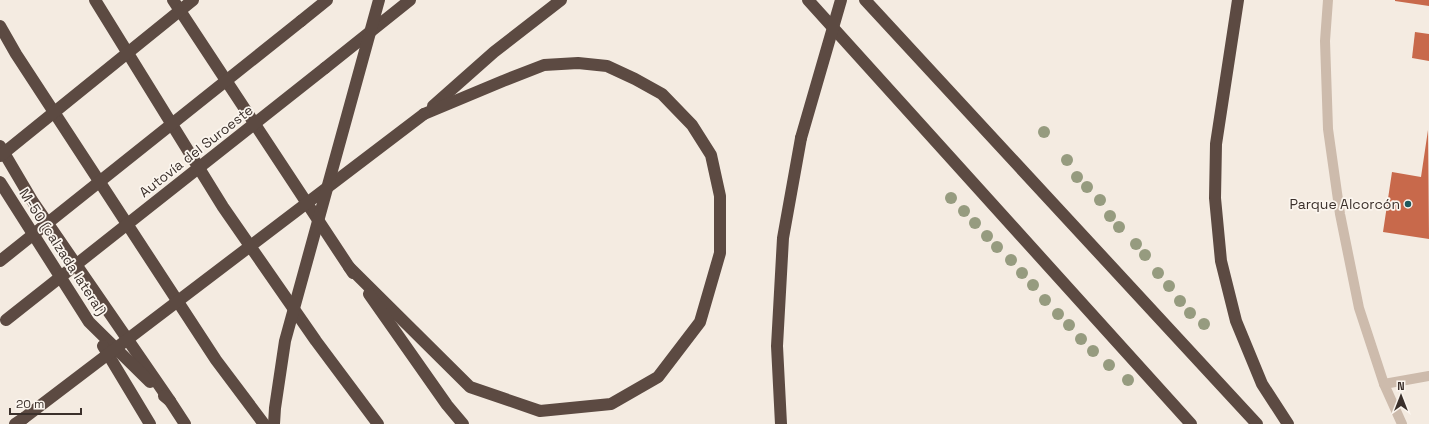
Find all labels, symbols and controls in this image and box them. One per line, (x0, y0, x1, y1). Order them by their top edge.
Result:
street label: Autovía del Suroeste (135, 101, 257, 201)
street label: M-50 (calzada lateral) (15, 185, 111, 319)
place label: Parque Alcorcón (1289, 195, 1400, 213)
marker: Parque Alcorcón (1403, 199, 1413, 209)
north arrow (1381, 376, 1421, 416)
text: N (1397, 379, 1405, 393)
scale bar (10, 390, 81, 416)
text: 20 m (16, 396, 44, 412)

